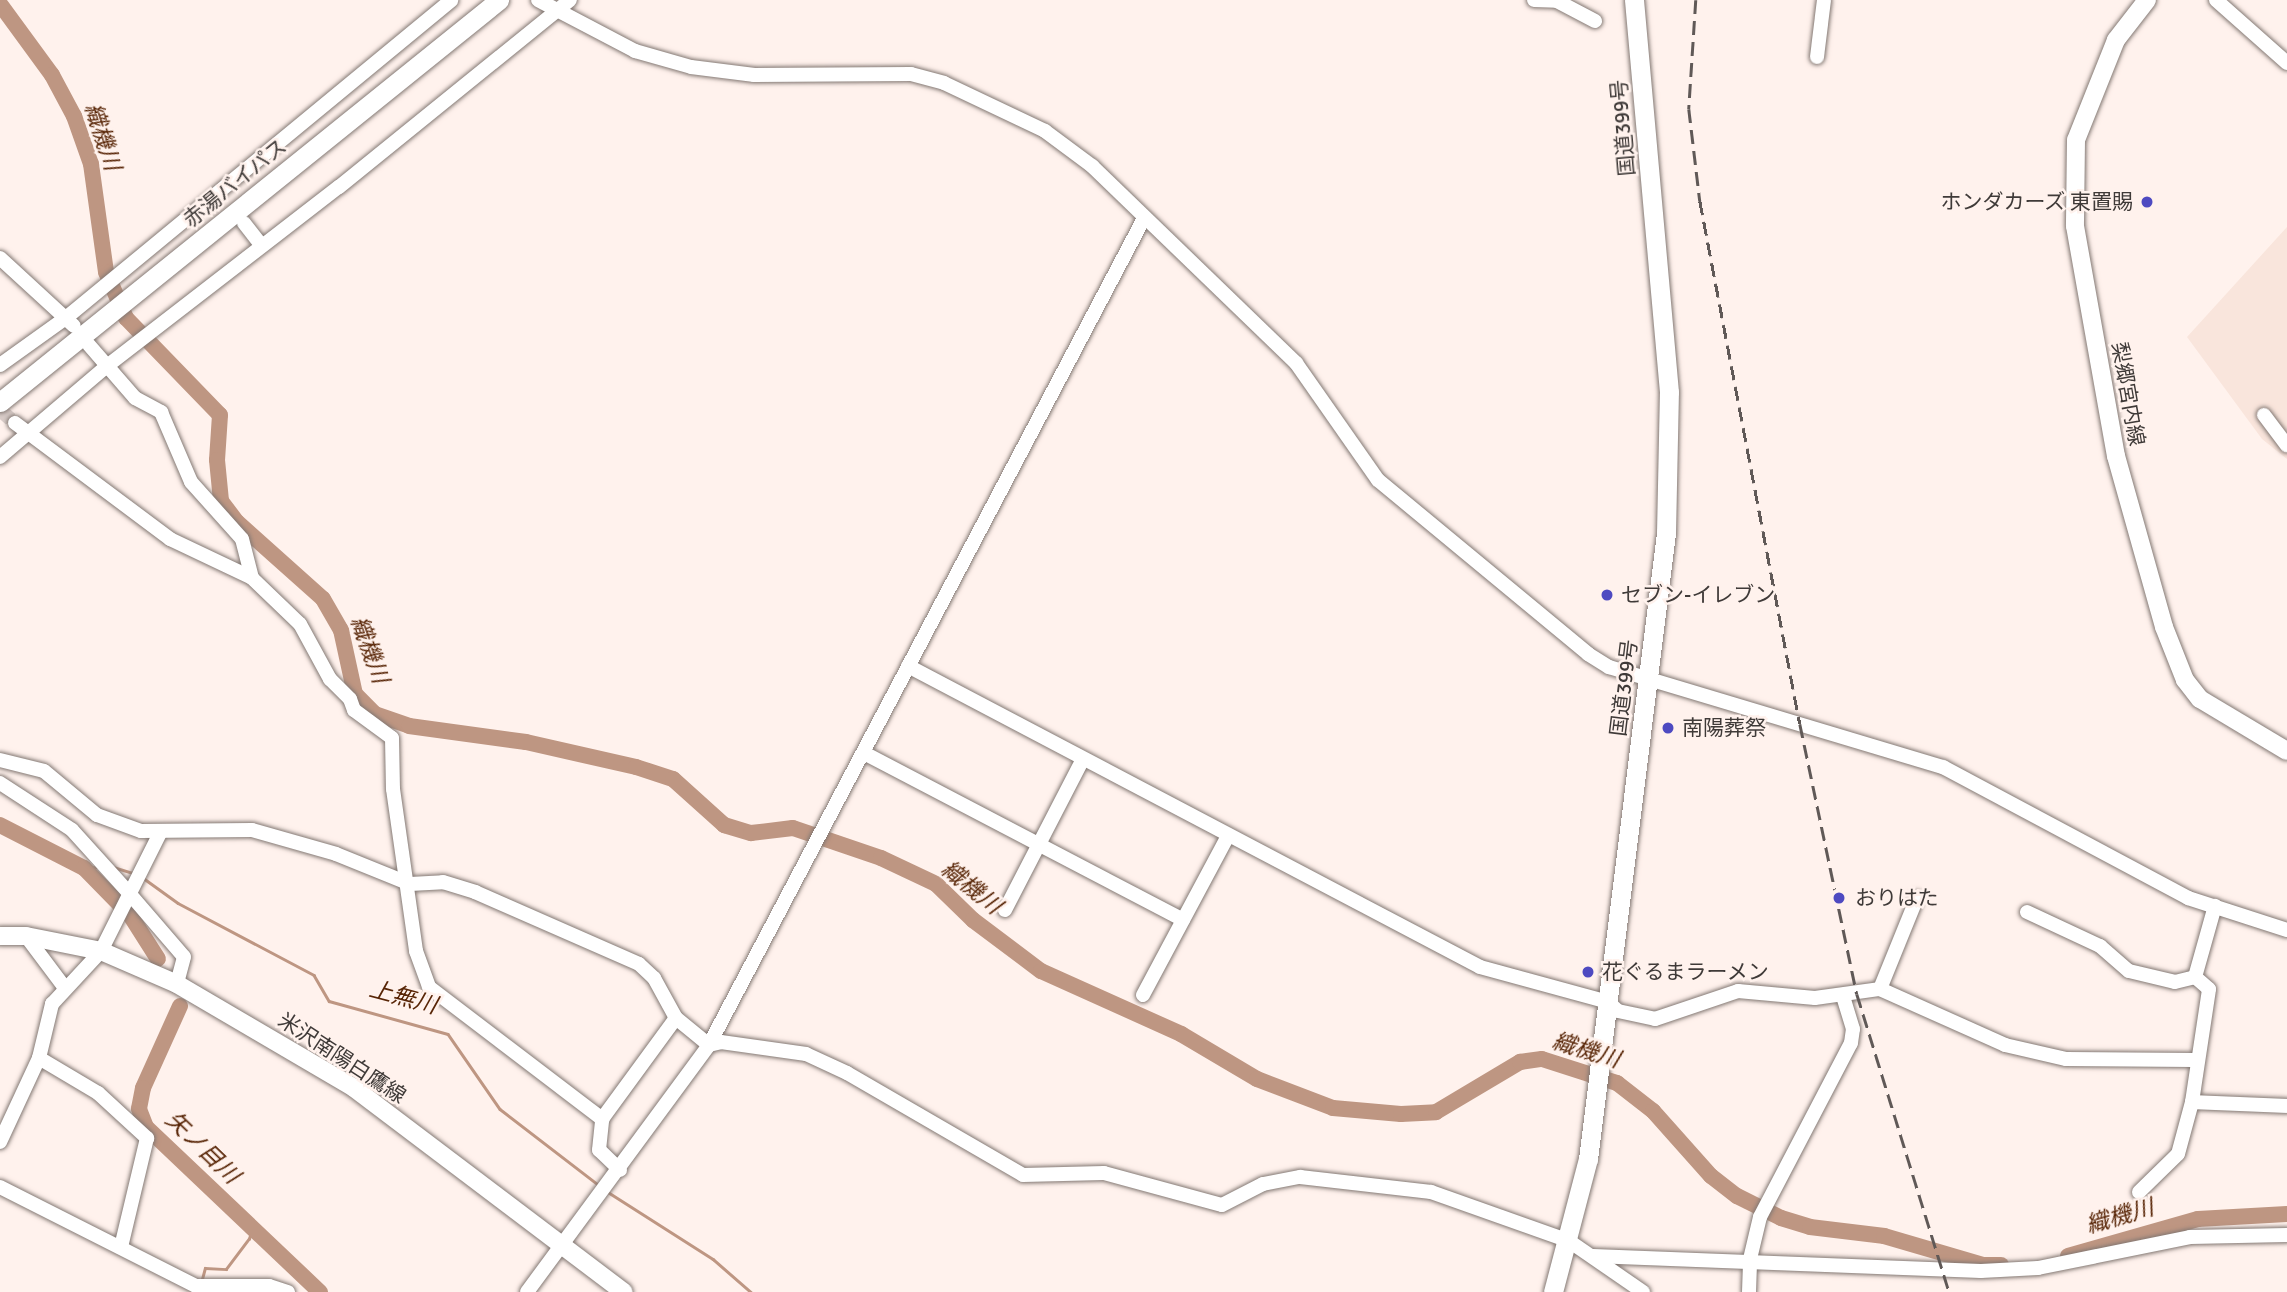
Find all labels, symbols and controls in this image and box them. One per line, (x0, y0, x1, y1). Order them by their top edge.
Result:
street label: 国道399号 (1606, 79, 1640, 177)
water label: 織機川 (78, 100, 126, 174)
street label: 赤湯バイパス (178, 134, 292, 232)
place label: ホンダカーズ 東置賜 (1939, 189, 2133, 215)
marker: ホンダカーズ 東置賜 (2139, 194, 2155, 210)
street label: 梨郷宮内線 (2106, 340, 2150, 448)
place label: セブン-イレブン (1621, 582, 1775, 608)
marker: セブン-イレブン (1599, 587, 1615, 603)
water label: 織機川 (344, 613, 394, 687)
street label: 国道399号 (1606, 638, 1642, 738)
place label: 南陽葬祭 (1682, 715, 1766, 741)
marker: 南陽葬祭 (1660, 720, 1676, 736)
water label: 織機川 (936, 856, 1006, 920)
place label: おりはた (1855, 885, 1939, 911)
marker: おりはた (1829, 888, 1849, 908)
place label: 花ぐるまラーメン (1602, 959, 1770, 985)
marker: 花ぐるまラーメン (1580, 964, 1596, 980)
water label: 上無川 (366, 976, 440, 1020)
street label: 米沢南陽白鷹線 (273, 1007, 411, 1109)
water label: 織機川 (1549, 1028, 1623, 1074)
water label: 矢ノ目川 (159, 1106, 245, 1190)
water label: 織機川 (2083, 1194, 2157, 1240)

